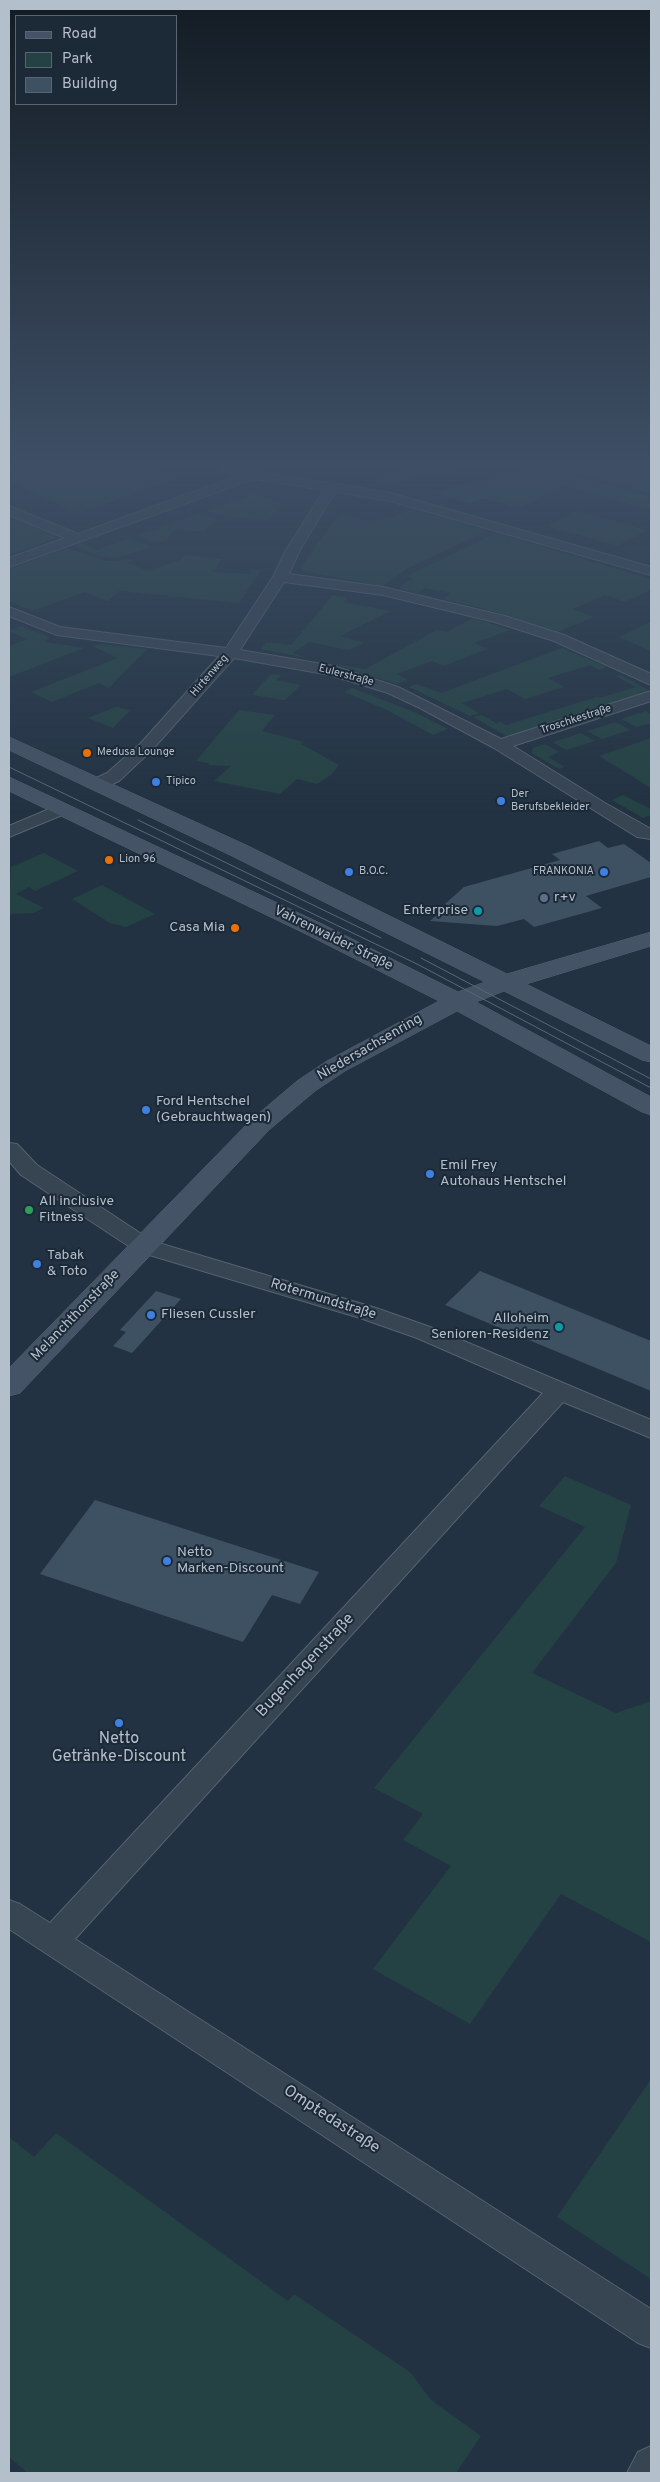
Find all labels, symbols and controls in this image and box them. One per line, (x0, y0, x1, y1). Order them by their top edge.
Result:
legend (15, 15, 178, 105)
text: Road (62, 25, 97, 44)
text: Park (62, 50, 93, 69)
text: Building (62, 75, 117, 94)
street label: Hirtenweg (188, 652, 232, 700)
street label: Eulerstraße (317, 662, 375, 690)
street label: Troschkestraße (539, 702, 613, 738)
place label: Medusa Lounge (97, 746, 175, 760)
marker: Medusa Lounge (81, 747, 93, 759)
place label: Tipico (166, 775, 196, 789)
marker: Tipico (150, 776, 162, 788)
place label: Der Berufsbekleider (511, 788, 589, 814)
marker: Der Berufsbekleider (495, 795, 507, 807)
place label: Lion 96 (119, 853, 156, 867)
marker: Lion 96 (103, 854, 115, 866)
place label: B.O.C. (359, 865, 388, 879)
place label: FRANKONIA (533, 865, 594, 879)
marker: B.O.C. (343, 866, 355, 878)
marker: FRANKONIA (598, 866, 610, 878)
place label: r+v (554, 890, 576, 906)
marker: r+v (538, 892, 550, 904)
street label: Vahrenwalder Straße (271, 903, 395, 975)
place label: Enterprise (403, 903, 468, 919)
marker: Enterprise (472, 905, 484, 917)
place label: Casa Mia (169, 920, 225, 936)
marker: Casa Mia (229, 922, 241, 934)
street label: Niedersachsenring (315, 1011, 425, 1085)
place label: Ford Hentschel (Gebrauchtwagen) (156, 1094, 271, 1126)
marker: Ford Hentschel (Gebrauchtwagen) (140, 1104, 152, 1116)
place label: Emil Frey Autohaus Hentschel (440, 1158, 566, 1190)
marker: Emil Frey Autohaus Hentschel (424, 1168, 436, 1180)
place label: All inclusive Fitness (39, 1194, 114, 1226)
marker: All inclusive Fitness (23, 1204, 35, 1216)
place label: Tabak & Toto (47, 1248, 87, 1280)
marker: Tabak & Toto (31, 1258, 43, 1270)
street label: Melanchthonstraße (28, 1267, 124, 1365)
street label: Rotermundstraße (268, 1276, 378, 1324)
place label: Fliesen Cussler (161, 1307, 256, 1323)
marker: Fliesen Cussler (145, 1309, 157, 1321)
place label: Alloheim Senioren-Residenz (431, 1311, 549, 1344)
marker: Alloheim Senioren-Residenz (553, 1321, 565, 1333)
place label: Netto Marken-Discount (177, 1545, 284, 1578)
marker: Netto Marken-Discount (161, 1555, 173, 1567)
street label: Bugenhagenstraße (253, 1610, 359, 1722)
marker: Netto Getränke-Discount (113, 1717, 125, 1729)
place label: Netto Getränke-Discount (52, 1730, 186, 1768)
street label: Omptedastraße (279, 2082, 383, 2158)

